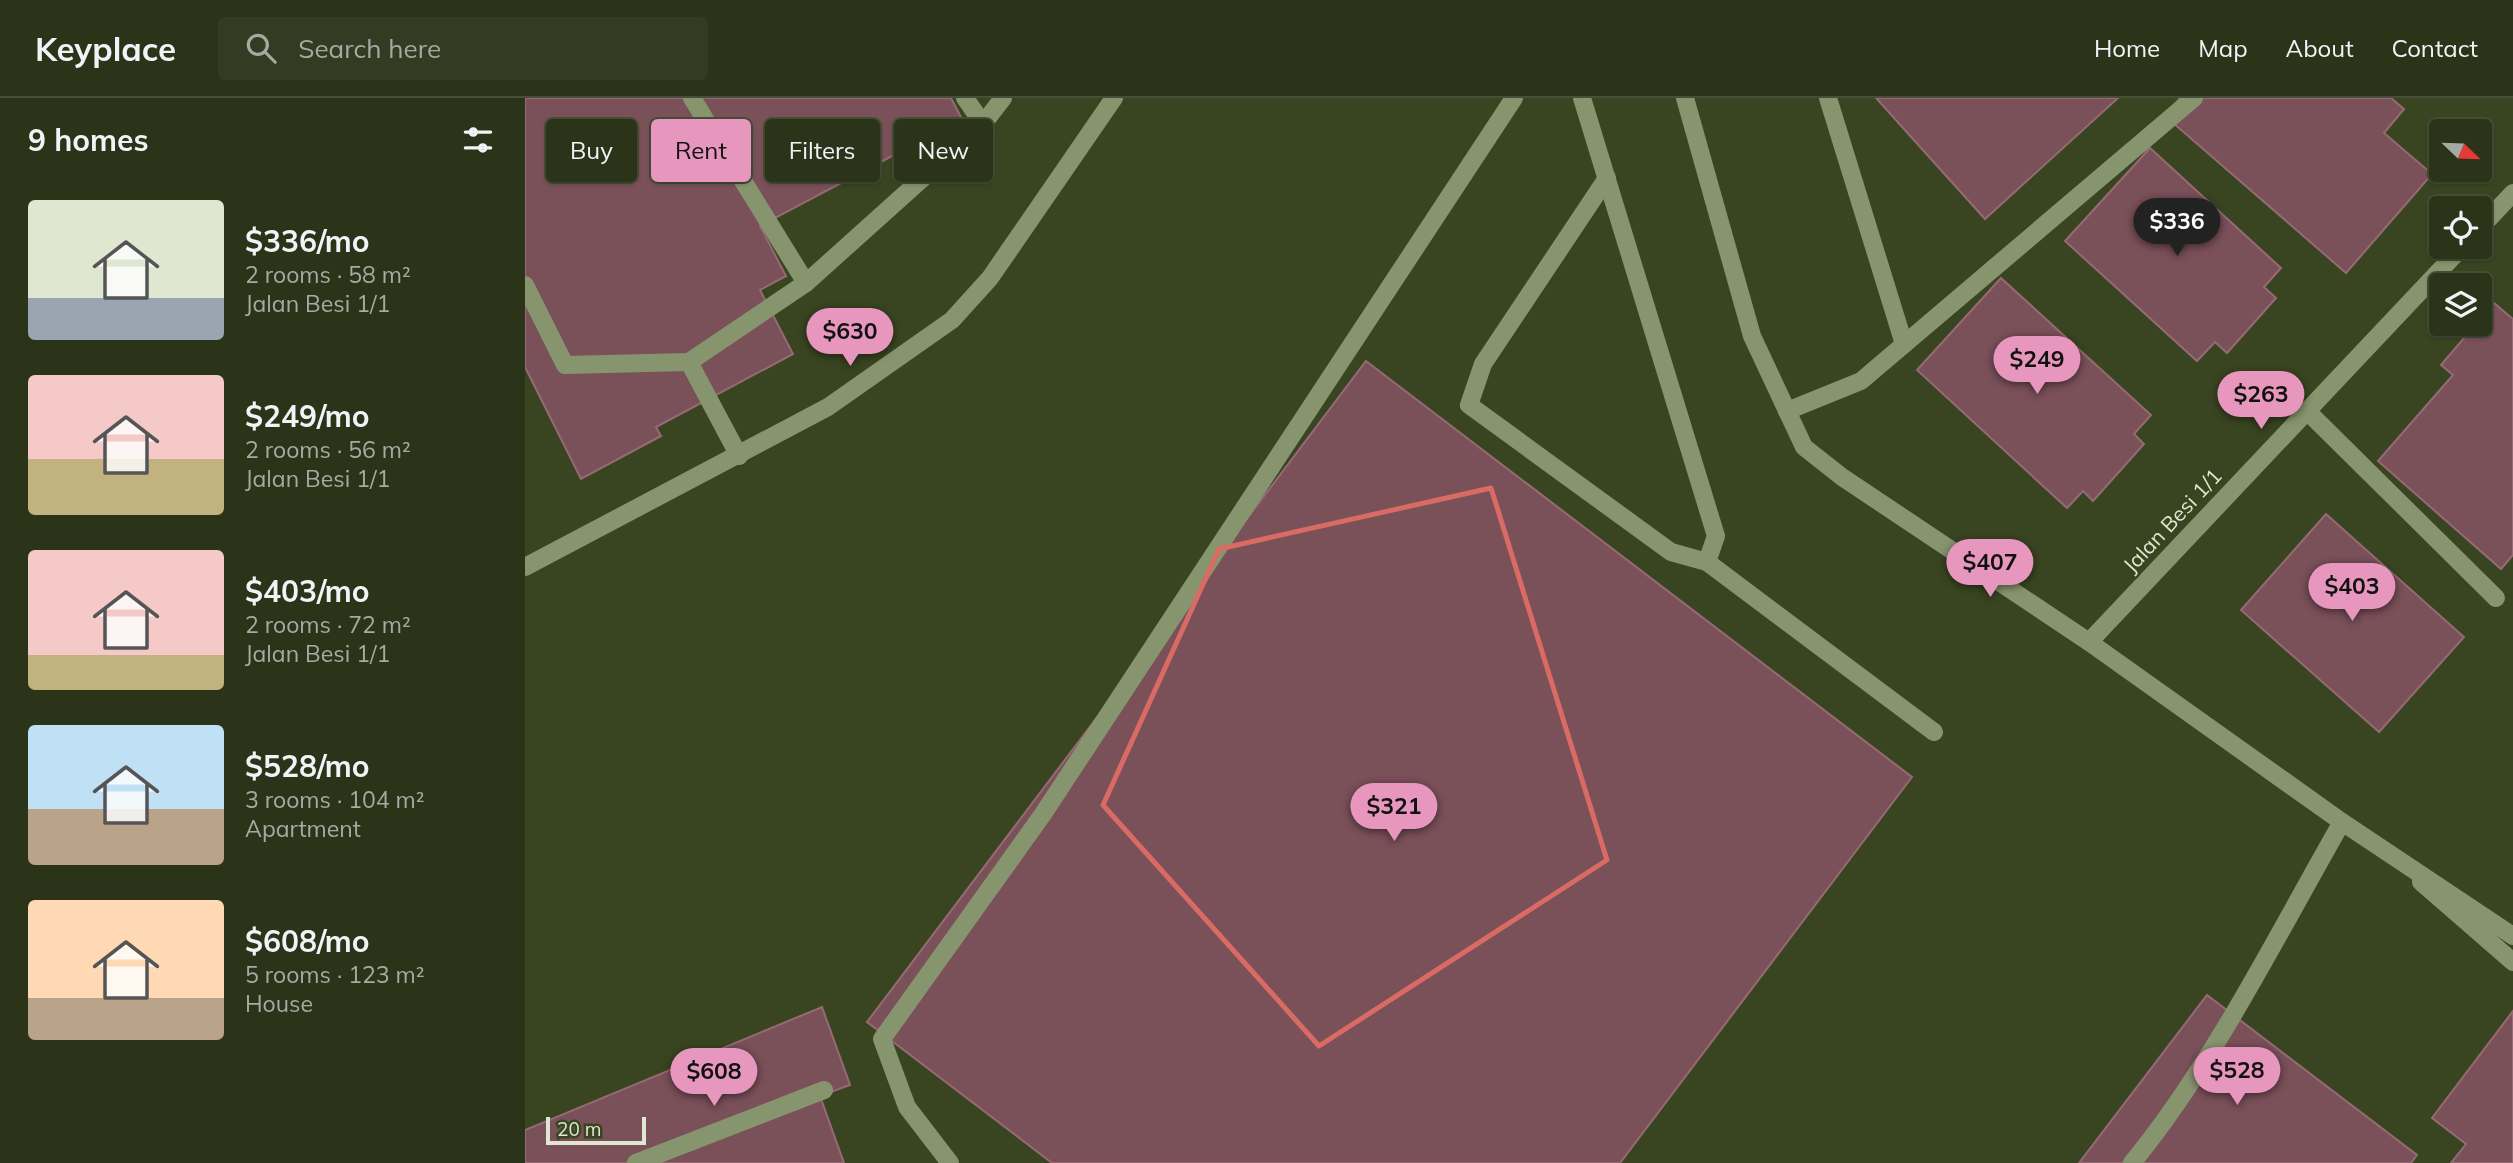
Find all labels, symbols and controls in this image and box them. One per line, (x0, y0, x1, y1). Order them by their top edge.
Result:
search box (218, 17, 708, 80)
text: Keyplace (35, 28, 176, 69)
icon: search (242, 29, 280, 67)
text: Search here (298, 32, 441, 65)
text: Home (2094, 33, 2160, 63)
text: Map (2198, 33, 2248, 63)
text: About (2286, 33, 2354, 63)
text: Contact (2392, 33, 2478, 63)
chip: Buy (546, 119, 637, 182)
chip: Rent (651, 119, 751, 182)
chip: Filters (765, 119, 880, 182)
chip: New (894, 119, 993, 182)
north arrow (2429, 119, 2492, 182)
map controls (2429, 119, 2492, 336)
text: 9 homes (28, 121, 149, 159)
icon: filters (459, 121, 497, 159)
button: locate (2429, 196, 2492, 259)
pin: $336 (2136, 198, 2218, 258)
text: $336 (2149, 206, 2205, 235)
text: $336/mo (245, 222, 369, 260)
icon: home (84, 228, 168, 312)
text: 2 rooms · 58 m² (245, 260, 411, 289)
button: layers (2429, 273, 2492, 336)
text: Jalan Besi 1/1 (245, 289, 390, 318)
pin: $630 (809, 308, 891, 368)
text: $630 (822, 316, 878, 345)
pin: $249 (1996, 336, 2078, 396)
text: $249 (2009, 344, 2065, 373)
pin: $263 (2220, 372, 2302, 431)
text: $263 (2233, 379, 2289, 408)
text: $249/mo (245, 397, 369, 435)
icon: home (84, 403, 168, 487)
text: 2 rooms · 56 m² (245, 435, 411, 464)
street label: Jalan Besi 1/1 (2117, 463, 2227, 577)
text: Jalan Besi 1/1 (245, 464, 390, 493)
pin: $407 (1949, 540, 2031, 599)
text: $407 (1962, 547, 2018, 576)
pin: $403 (2311, 564, 2393, 623)
text: $403 (2324, 571, 2380, 600)
text: $403/mo (245, 572, 369, 610)
icon: home (84, 578, 168, 662)
text: 2 rooms · 72 m² (245, 610, 411, 639)
text: Jalan Besi 1/1 (245, 639, 390, 668)
text: $528/mo (245, 747, 369, 785)
icon: home (84, 753, 168, 837)
pin: $321 (1353, 784, 1435, 843)
text: 3 rooms · 104 m² (245, 785, 425, 814)
text: $321 (1366, 791, 1422, 820)
text: Apartment (245, 814, 361, 843)
text: $608/mo (245, 922, 369, 960)
icon: home (84, 928, 168, 1012)
text: 5 rooms · 123 m² (245, 960, 425, 989)
text: House (245, 989, 313, 1018)
pin: $608 (673, 1048, 755, 1108)
pin: $528 (2196, 1048, 2278, 1107)
text: $528 (2209, 1055, 2265, 1084)
text: $608 (686, 1056, 742, 1085)
scale bar (546, 1114, 646, 1146)
text: 20 m (557, 1117, 601, 1141)

